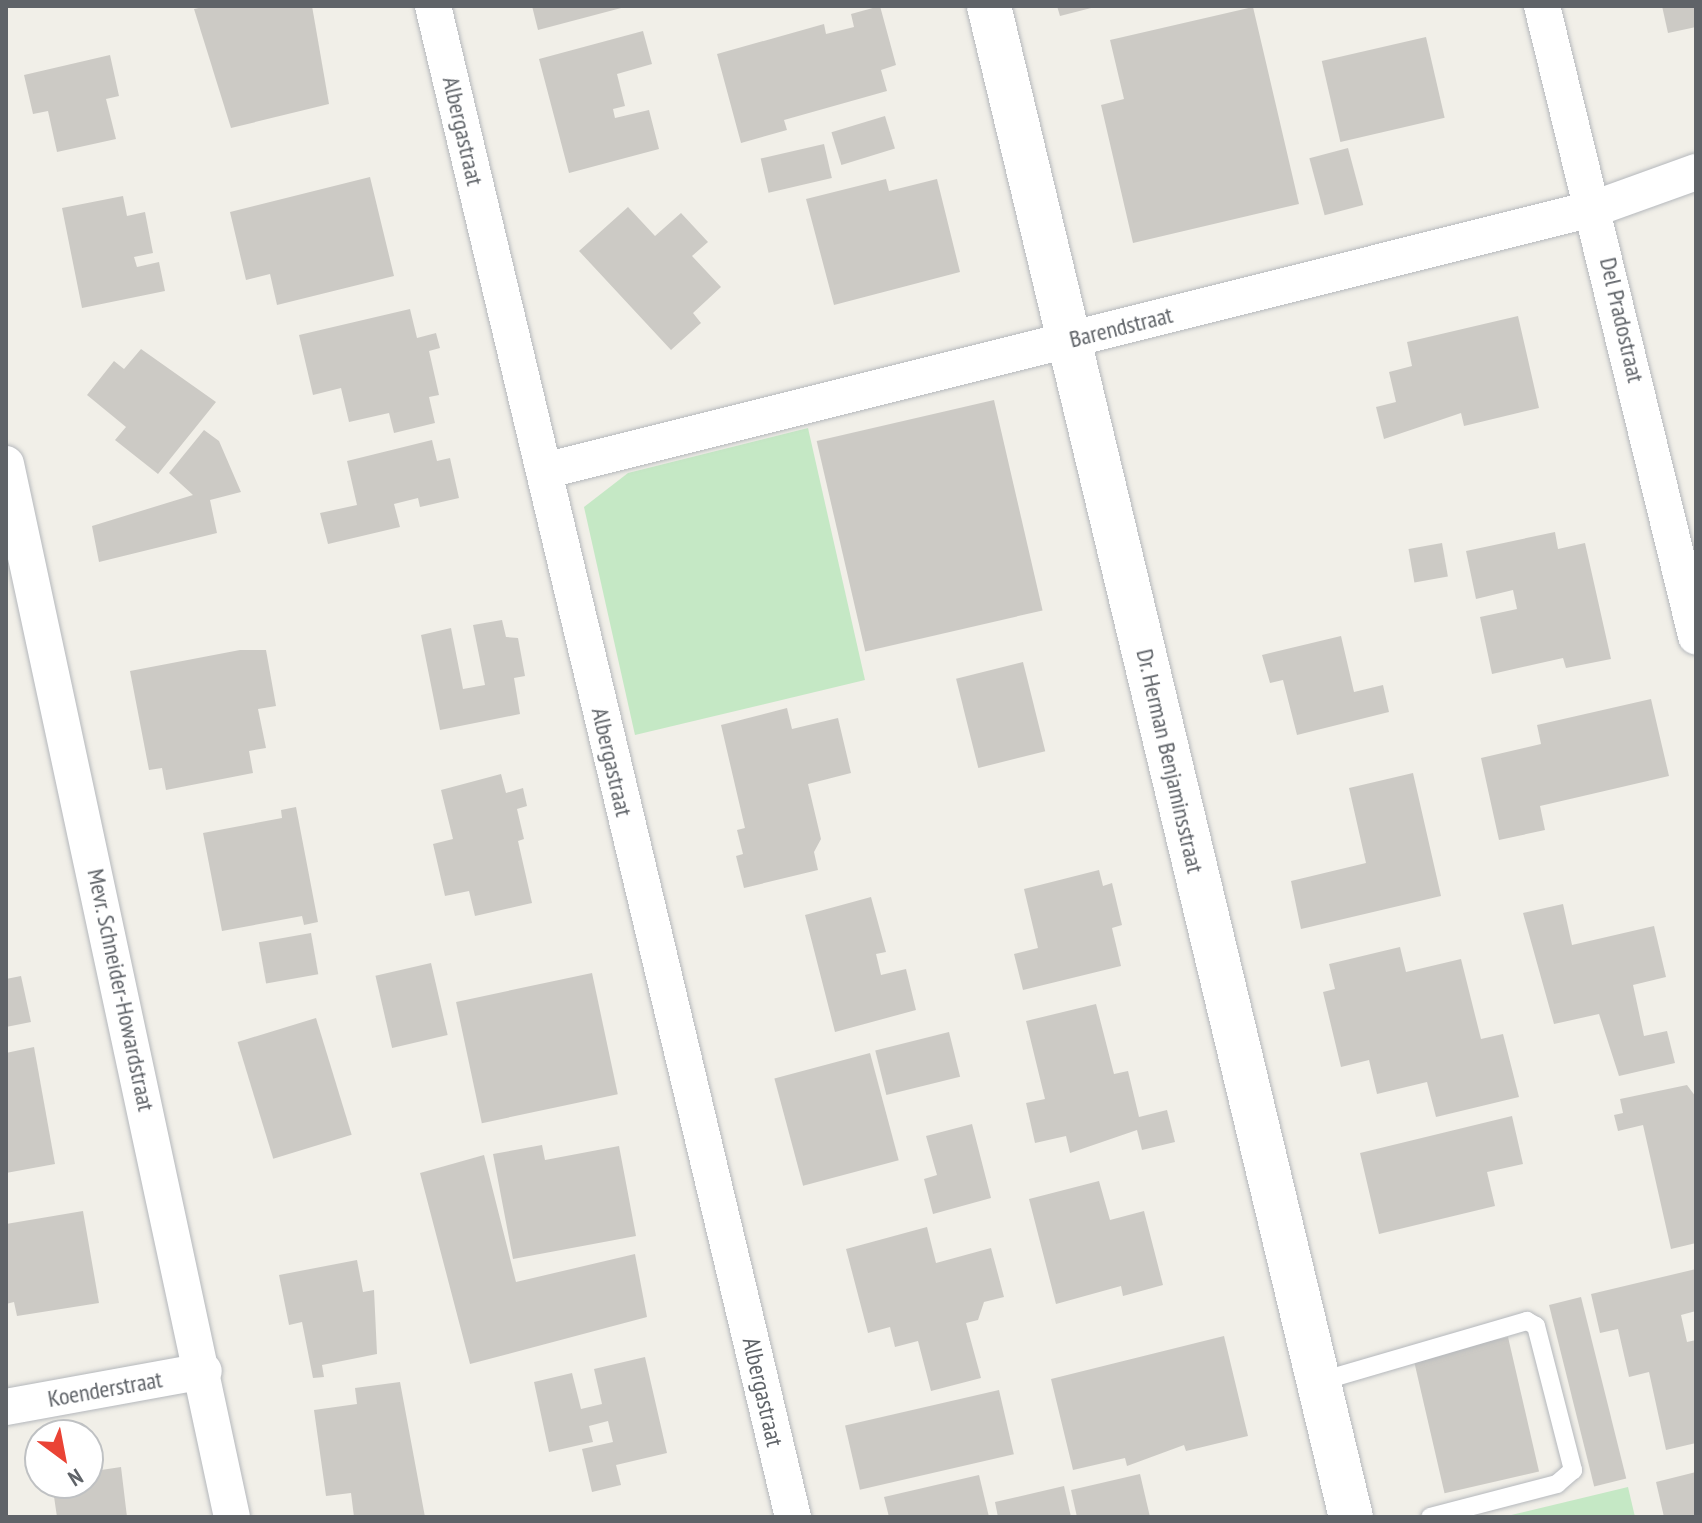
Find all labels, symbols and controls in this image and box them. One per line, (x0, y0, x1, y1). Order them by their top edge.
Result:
street label: Albergastraat (436, 74, 490, 188)
street label: Del Pradostraat (1594, 255, 1650, 385)
street label: Barendstraat (1066, 300, 1176, 354)
street label: Dr. Herman Benjaminsstraat (1130, 645, 1210, 877)
street label: Albergastraat (585, 705, 639, 819)
street label: Mevr. Schneider-Howardstraat (81, 865, 161, 1115)
street label: Albergastraat (736, 1335, 790, 1449)
street label: Koenderstraat (46, 1365, 164, 1413)
north arrow (24, 1419, 104, 1499)
text: N (63, 1463, 88, 1493)

